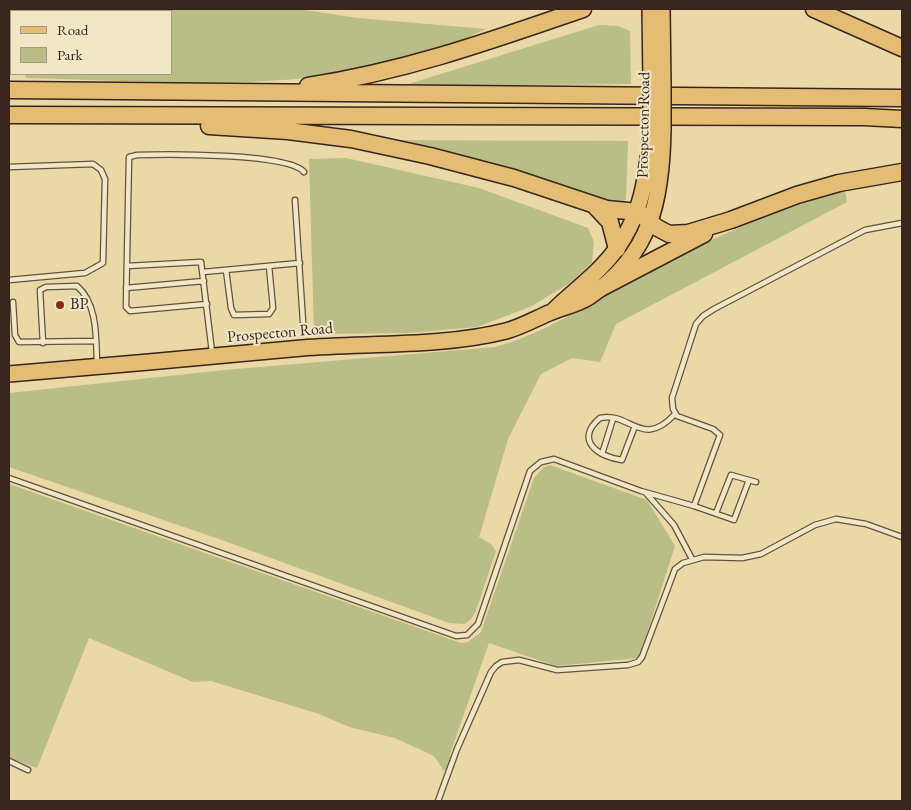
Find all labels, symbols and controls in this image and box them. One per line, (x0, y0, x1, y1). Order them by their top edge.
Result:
legend (10, 10, 172, 75)
text: Road (57, 20, 88, 39)
text: Park (57, 45, 83, 64)
street label: Prospecton Road (633, 72, 655, 178)
place label: BP (70, 295, 88, 315)
marker: BP (54, 299, 66, 311)
street label: Prospecton Road (226, 319, 334, 347)

